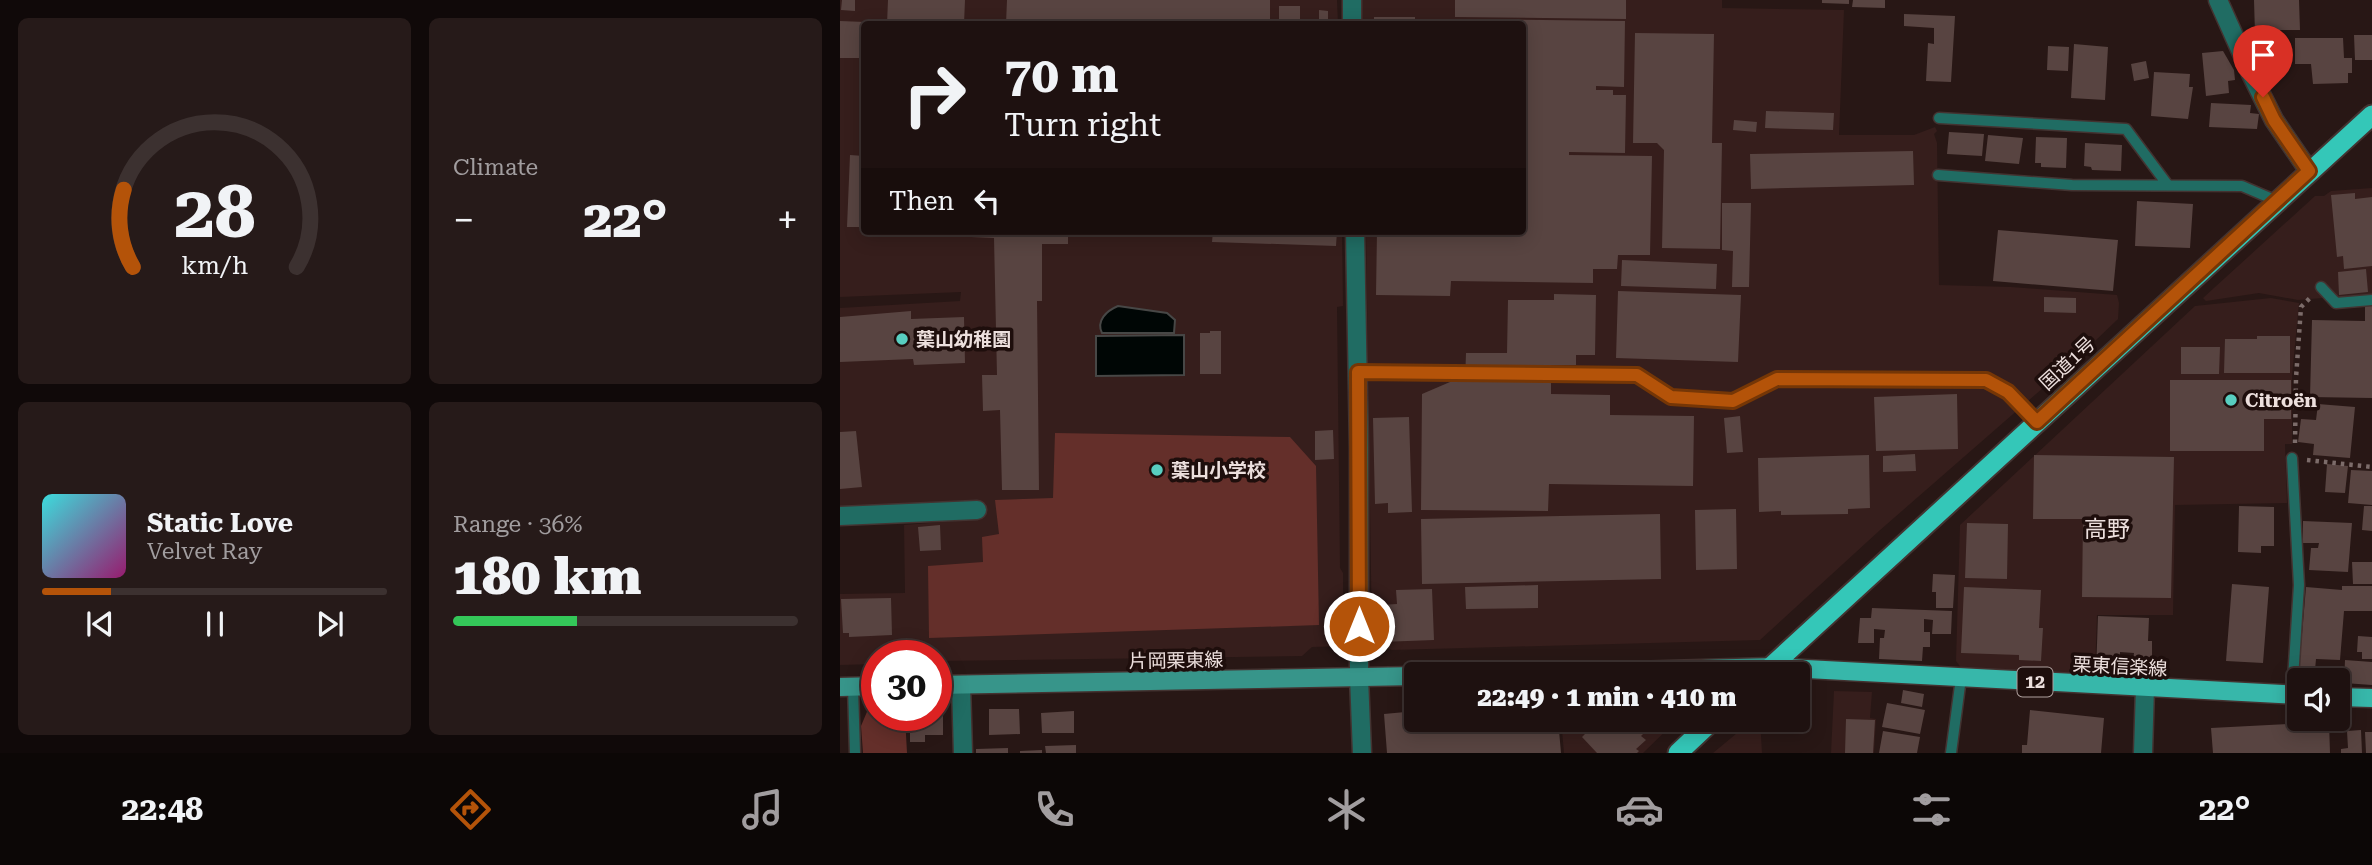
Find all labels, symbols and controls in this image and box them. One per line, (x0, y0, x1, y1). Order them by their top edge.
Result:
pin (2233, 25, 2293, 97)
icon: arrive (2244, 36, 2282, 74)
text: 70 m (1004, 47, 1119, 104)
icon: right (889, 49, 980, 140)
text: Turn right (1004, 106, 1161, 144)
text: Climate (453, 154, 538, 181)
text: 28 (174, 170, 255, 255)
icon: left (968, 182, 1006, 220)
text: Then (889, 186, 954, 216)
text: 22° (583, 189, 668, 250)
text: − (453, 198, 474, 242)
text: + (777, 198, 798, 242)
text: km/h (181, 251, 248, 280)
place label: 葉山幼稚園 (916, 328, 1011, 351)
marker: 葉山幼稚園 (894, 331, 910, 347)
street label: 国道1号 (2035, 332, 2100, 395)
place label: Citroën (2245, 389, 2317, 412)
marker: Citroën (2223, 392, 2239, 408)
place label: 葉山小学校 (1171, 459, 1266, 482)
marker: 葉山小学校 (1149, 462, 1165, 478)
text: Static Love (147, 508, 293, 538)
text: Range · 36% (453, 511, 582, 538)
district label: 高野 (2084, 516, 2130, 543)
text: Velvet Ray (147, 538, 262, 565)
text: 180 km (453, 546, 641, 607)
position arrow (1322, 589, 1396, 663)
icon: previous (81, 605, 119, 643)
icon: pause (196, 605, 234, 643)
icon: next (311, 605, 349, 643)
speed limit sign: 30 (861, 640, 952, 731)
street label: 片岡栗東線 (1128, 648, 1224, 673)
street label: 栗東信楽線 (2072, 653, 2168, 680)
road number: 12 (2018, 668, 2052, 696)
map controls (2287, 668, 2350, 731)
button: sound (2287, 668, 2350, 731)
text: 22:49 · 1 min · 410 m (1477, 682, 1737, 712)
icon: directions (446, 785, 495, 834)
icon: music (738, 785, 787, 834)
icon: phone (1030, 785, 1079, 834)
icon: climate (1322, 785, 1371, 834)
icon: car (1615, 785, 1664, 834)
icon: filters (1907, 785, 1956, 834)
text: 22:48 (122, 790, 203, 828)
text: 22° (2199, 790, 2250, 828)

